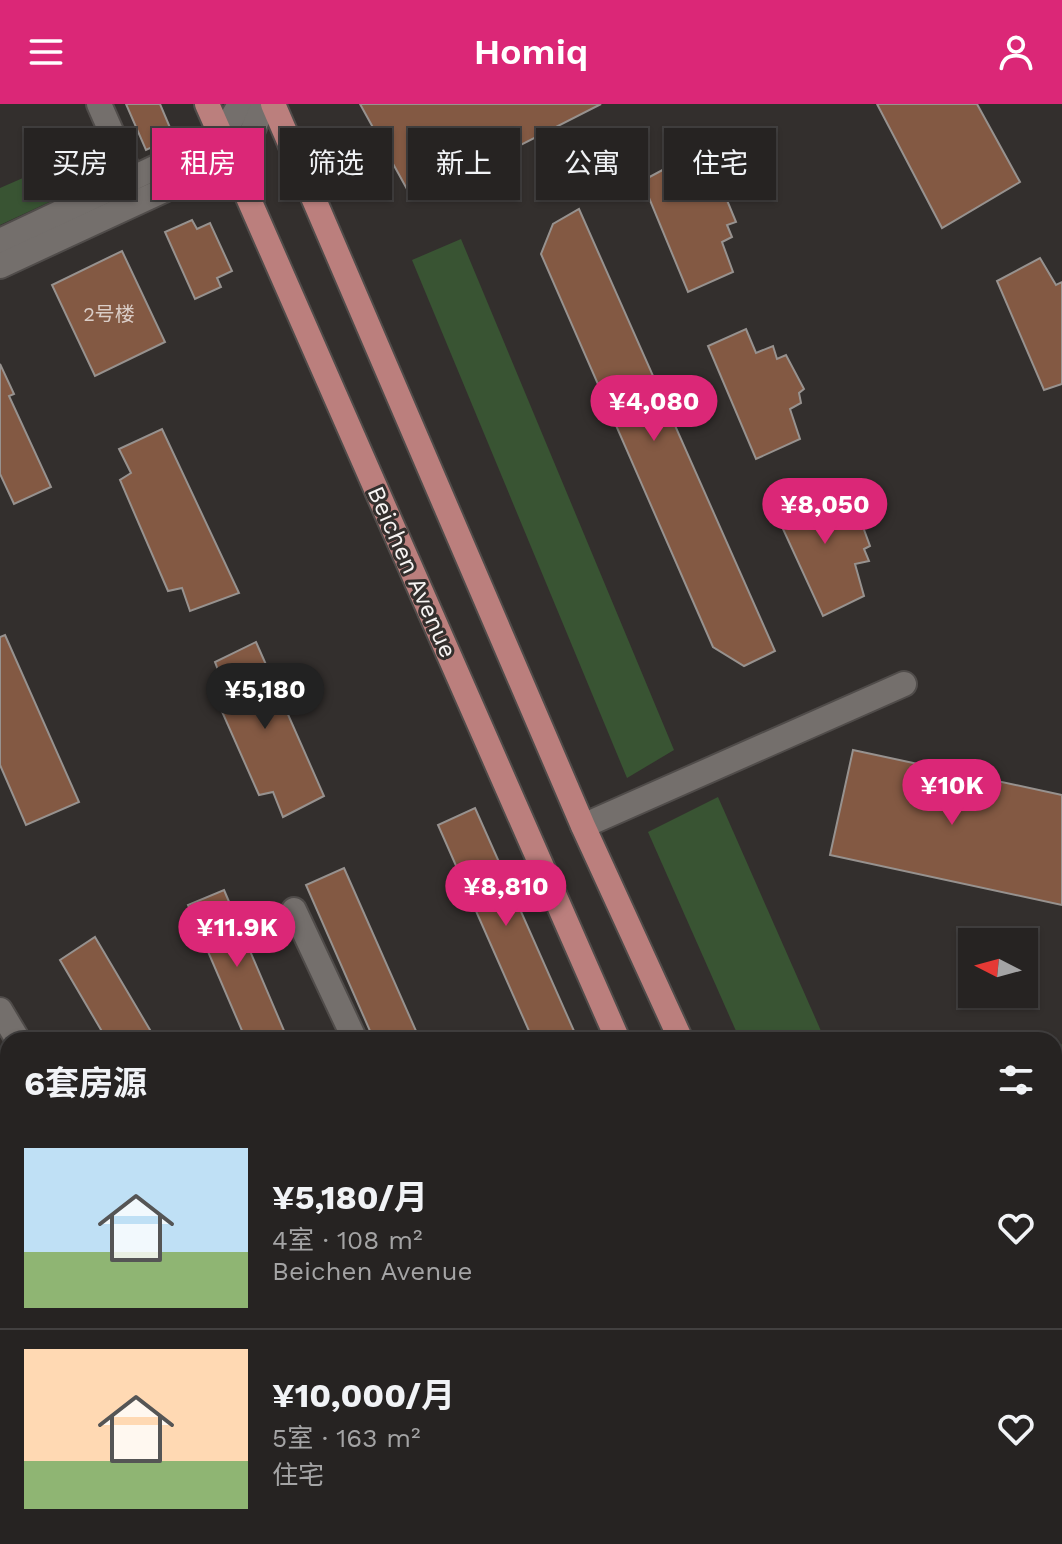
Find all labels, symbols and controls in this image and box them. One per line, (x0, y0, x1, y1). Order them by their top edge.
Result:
icon: menu (24, 30, 68, 74)
icon: person (994, 30, 1038, 74)
text: Homiq (474, 31, 588, 73)
chip: 买房 (24, 128, 136, 200)
chip: 租房 (152, 128, 264, 200)
chip: 筛选 (280, 128, 392, 200)
chip: 新上 (408, 128, 520, 200)
chip: 公寓 (536, 128, 648, 200)
chip: 住宅 (664, 128, 776, 200)
house number: 2号楼 (83, 302, 135, 326)
pin: ¥4,080 (589, 375, 719, 443)
text: ¥4,080 (608, 386, 700, 416)
pin: ¥8,050 (760, 478, 890, 546)
street label: Beichen Avenue (362, 482, 462, 662)
text: ¥8,050 (780, 489, 870, 519)
pin: ¥5,180 (200, 663, 330, 731)
text: ¥5,180 (224, 674, 306, 704)
pin: ¥10K (905, 759, 999, 827)
text: ¥10K (920, 770, 984, 800)
pin: ¥8,810 (441, 860, 571, 928)
text: ¥8,810 (463, 871, 549, 901)
pin: ¥11.9K (172, 901, 302, 969)
text: ¥11.9K (196, 912, 278, 942)
north arrow (958, 928, 1038, 1008)
map controls (958, 928, 1038, 1008)
icon: filters (994, 1058, 1038, 1102)
text: 6套房源 (24, 1063, 147, 1103)
text: ¥5,180/月 (272, 1177, 428, 1217)
icon: home (88, 1180, 184, 1276)
icon: heart (994, 1206, 1038, 1250)
text: 4室 · 108 m² (272, 1225, 422, 1255)
text: Beichen Avenue (272, 1256, 472, 1286)
text: ¥10,000/月 (272, 1375, 455, 1415)
icon: home (88, 1381, 184, 1477)
icon: heart (994, 1407, 1038, 1451)
text: 5室 · 163 m² (272, 1423, 420, 1453)
text: 住宅 (272, 1460, 324, 1490)

